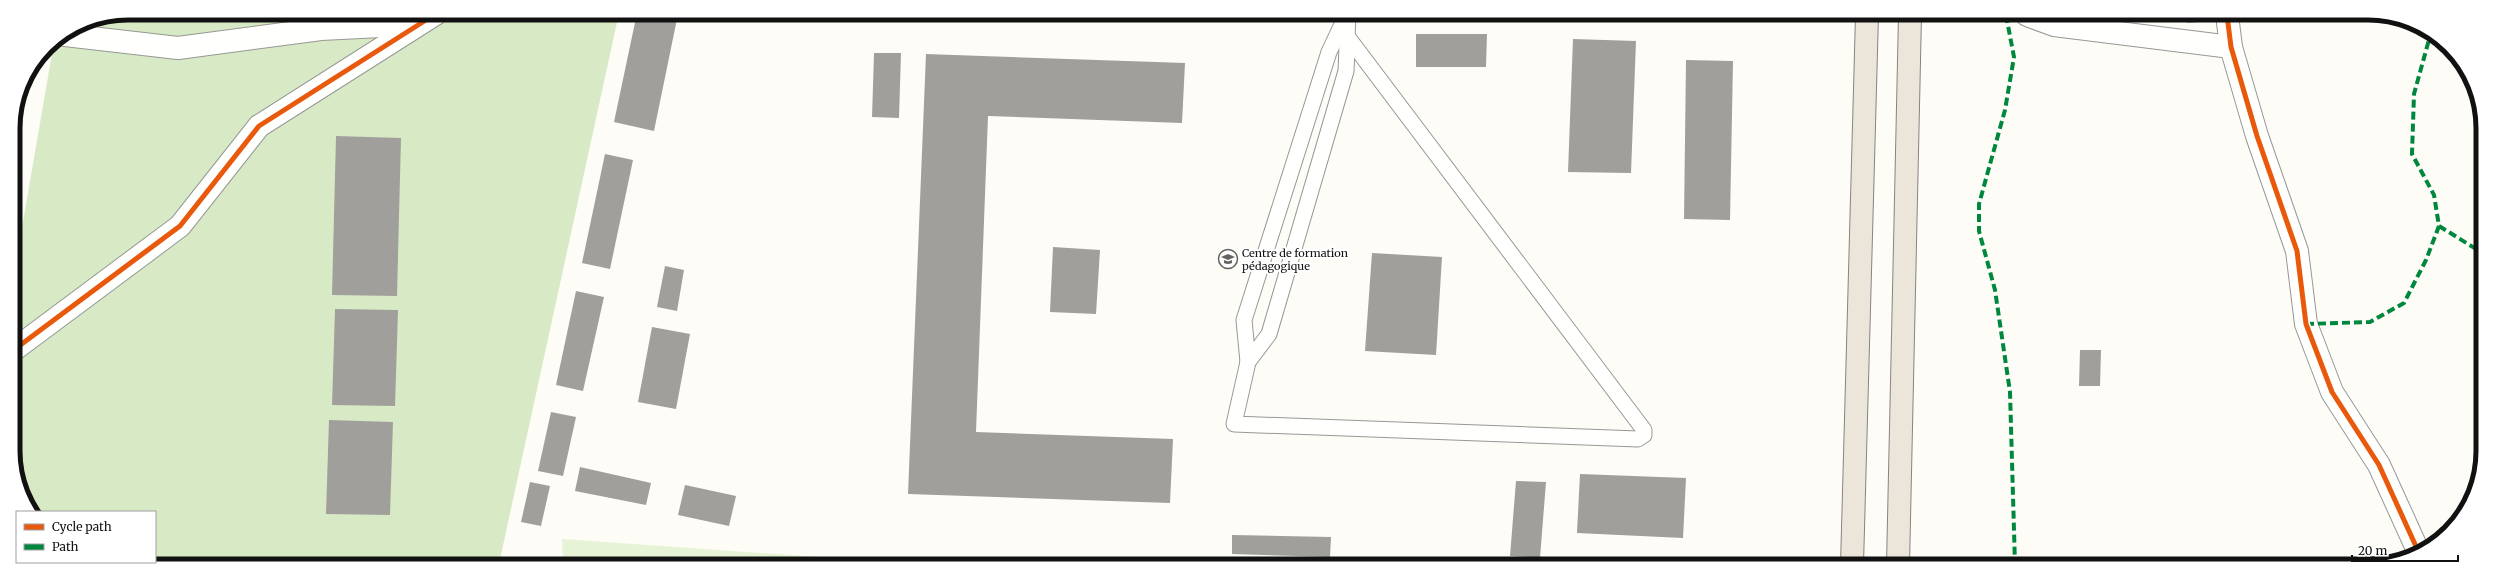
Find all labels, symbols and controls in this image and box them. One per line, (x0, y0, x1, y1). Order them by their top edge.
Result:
place label: Centre de formation pédagogique (1242, 246, 1349, 273)
school or university icon: Centre de formation pédagogique (1217, 248, 1239, 270)
legend (16, 511, 156, 563)
text: Cycle path (52, 519, 112, 534)
scale bar (2352, 537, 2458, 563)
text: Path (52, 539, 78, 554)
text: 20 m (2358, 543, 2387, 558)

